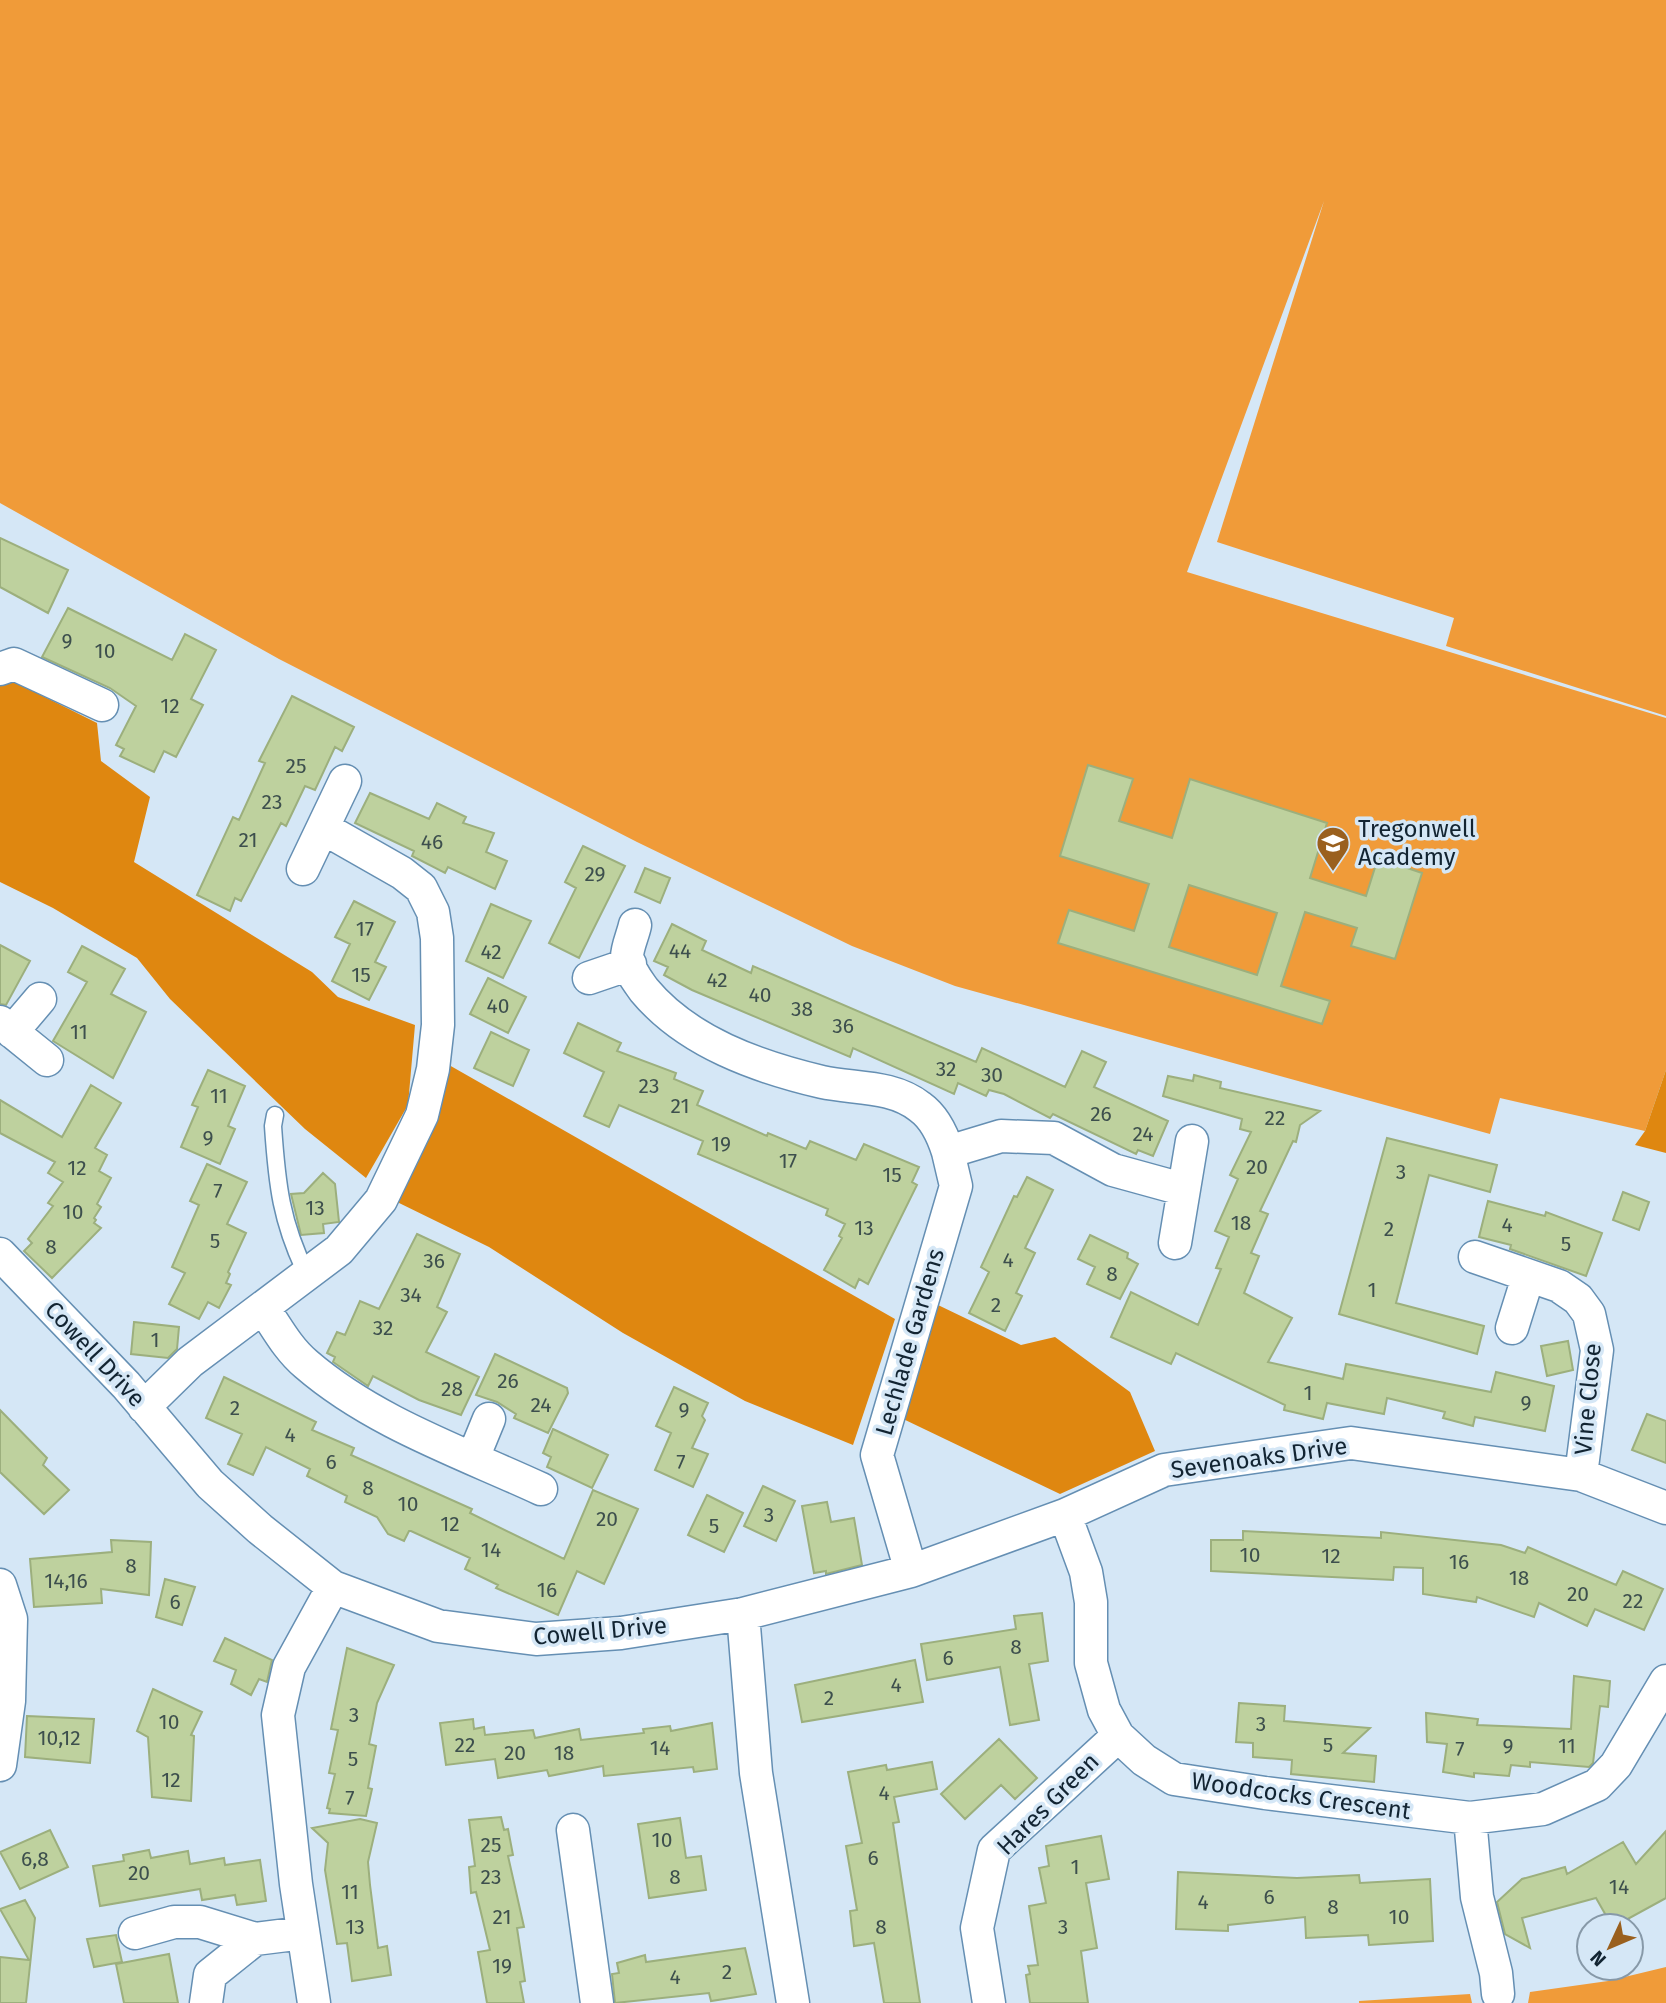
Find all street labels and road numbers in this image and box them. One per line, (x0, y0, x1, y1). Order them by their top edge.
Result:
street label: Lechlade Gardens (870, 1245, 950, 1439)
street label: Cowell Drive (39, 1295, 151, 1413)
street label: Vine Close (1569, 1342, 1607, 1456)
street label: Sevenoaks Drive (1169, 1432, 1349, 1484)
street label: Cowell Drive (532, 1611, 668, 1651)
street label: Hares Green (991, 1747, 1105, 1861)
street label: Woodcocks Crescent (1190, 1767, 1413, 1825)

